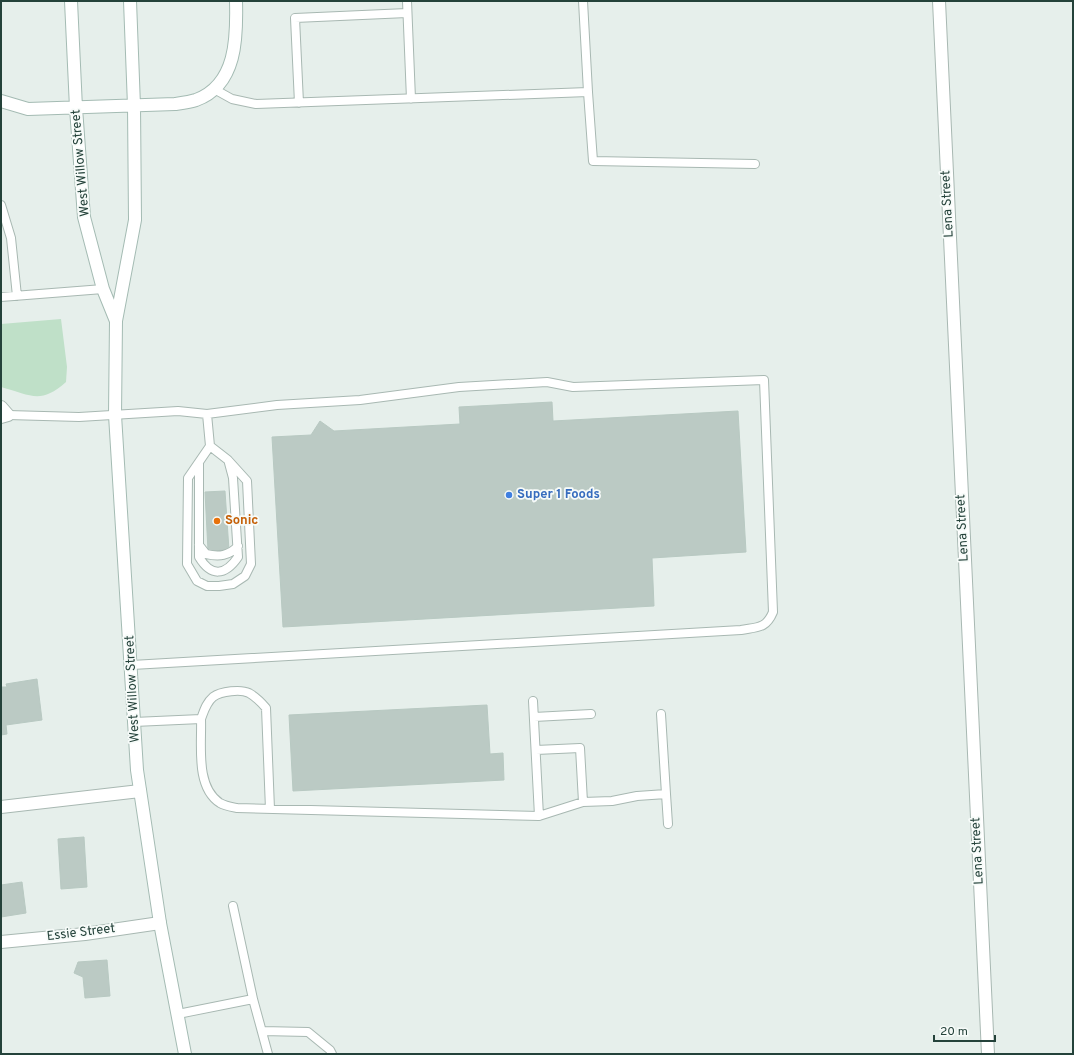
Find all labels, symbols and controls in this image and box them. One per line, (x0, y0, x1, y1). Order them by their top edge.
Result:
street label: West Willow Street (68, 109, 94, 217)
street label: Lena Street (938, 170, 958, 238)
place label: Super 1 Foods (517, 487, 600, 503)
marker: Super 1 Foods (504, 490, 514, 500)
street label: Lena Street (953, 494, 973, 562)
place label: Sonic (225, 513, 258, 529)
marker: Sonic (212, 516, 222, 526)
street label: West Willow Street (122, 635, 144, 743)
street label: Lena Street (968, 817, 988, 885)
street label: Essie Street (46, 921, 116, 945)
scale bar (934, 1017, 995, 1043)
text: 20 m (940, 1024, 968, 1040)

